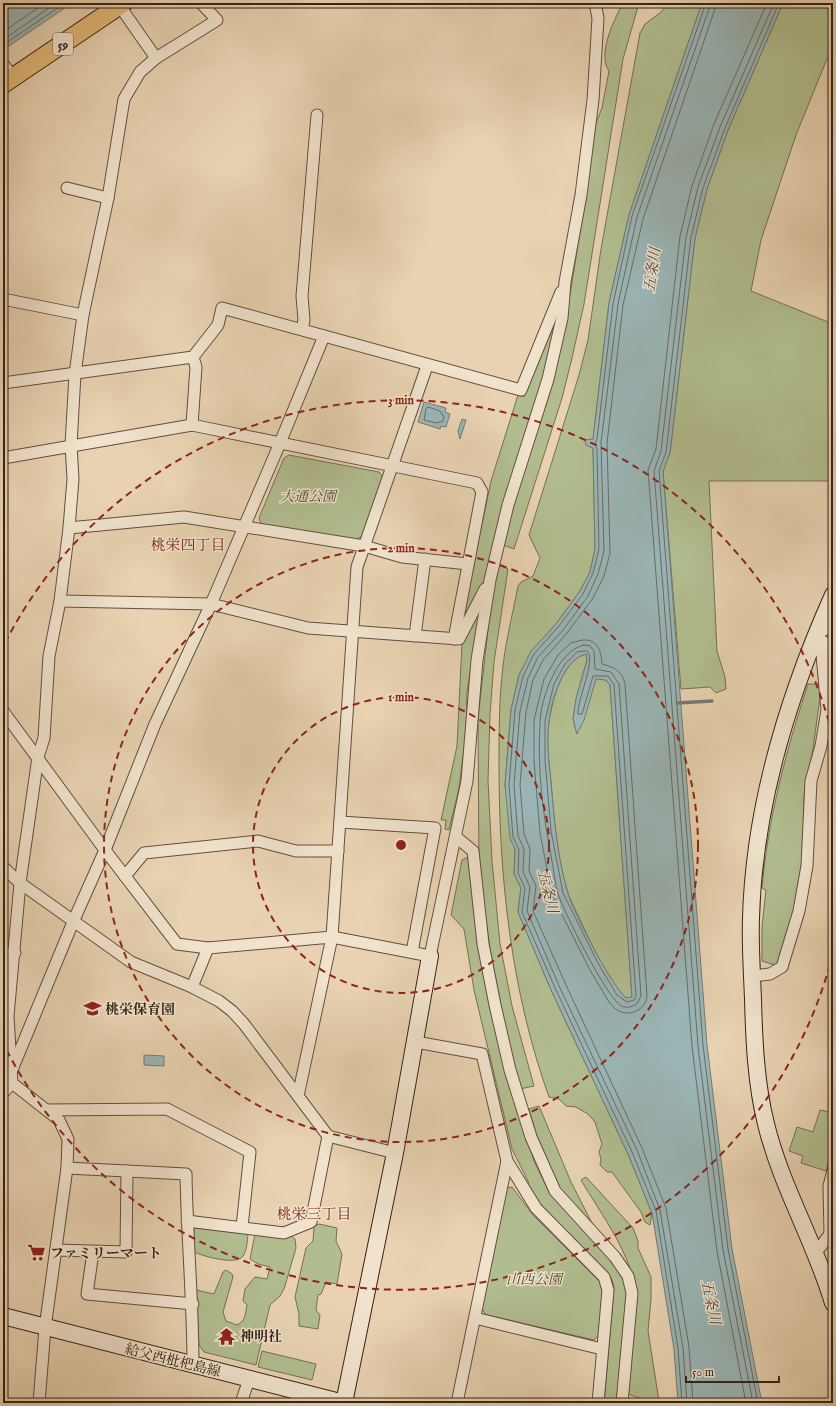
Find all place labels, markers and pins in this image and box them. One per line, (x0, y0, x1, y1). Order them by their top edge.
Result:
centre of rings (394, 838, 408, 852)
school or university icon: 桃栄保育園 (82, 999, 102, 1019)
place label: 桃栄保育園 (105, 1001, 175, 1019)
supermarket icon: ファミリーマート (27, 1243, 47, 1263)
place label: ファミリーマート (50, 1245, 162, 1263)
temple icon: 神明社 (217, 1326, 237, 1346)
place label: 神明社 (240, 1328, 282, 1346)

